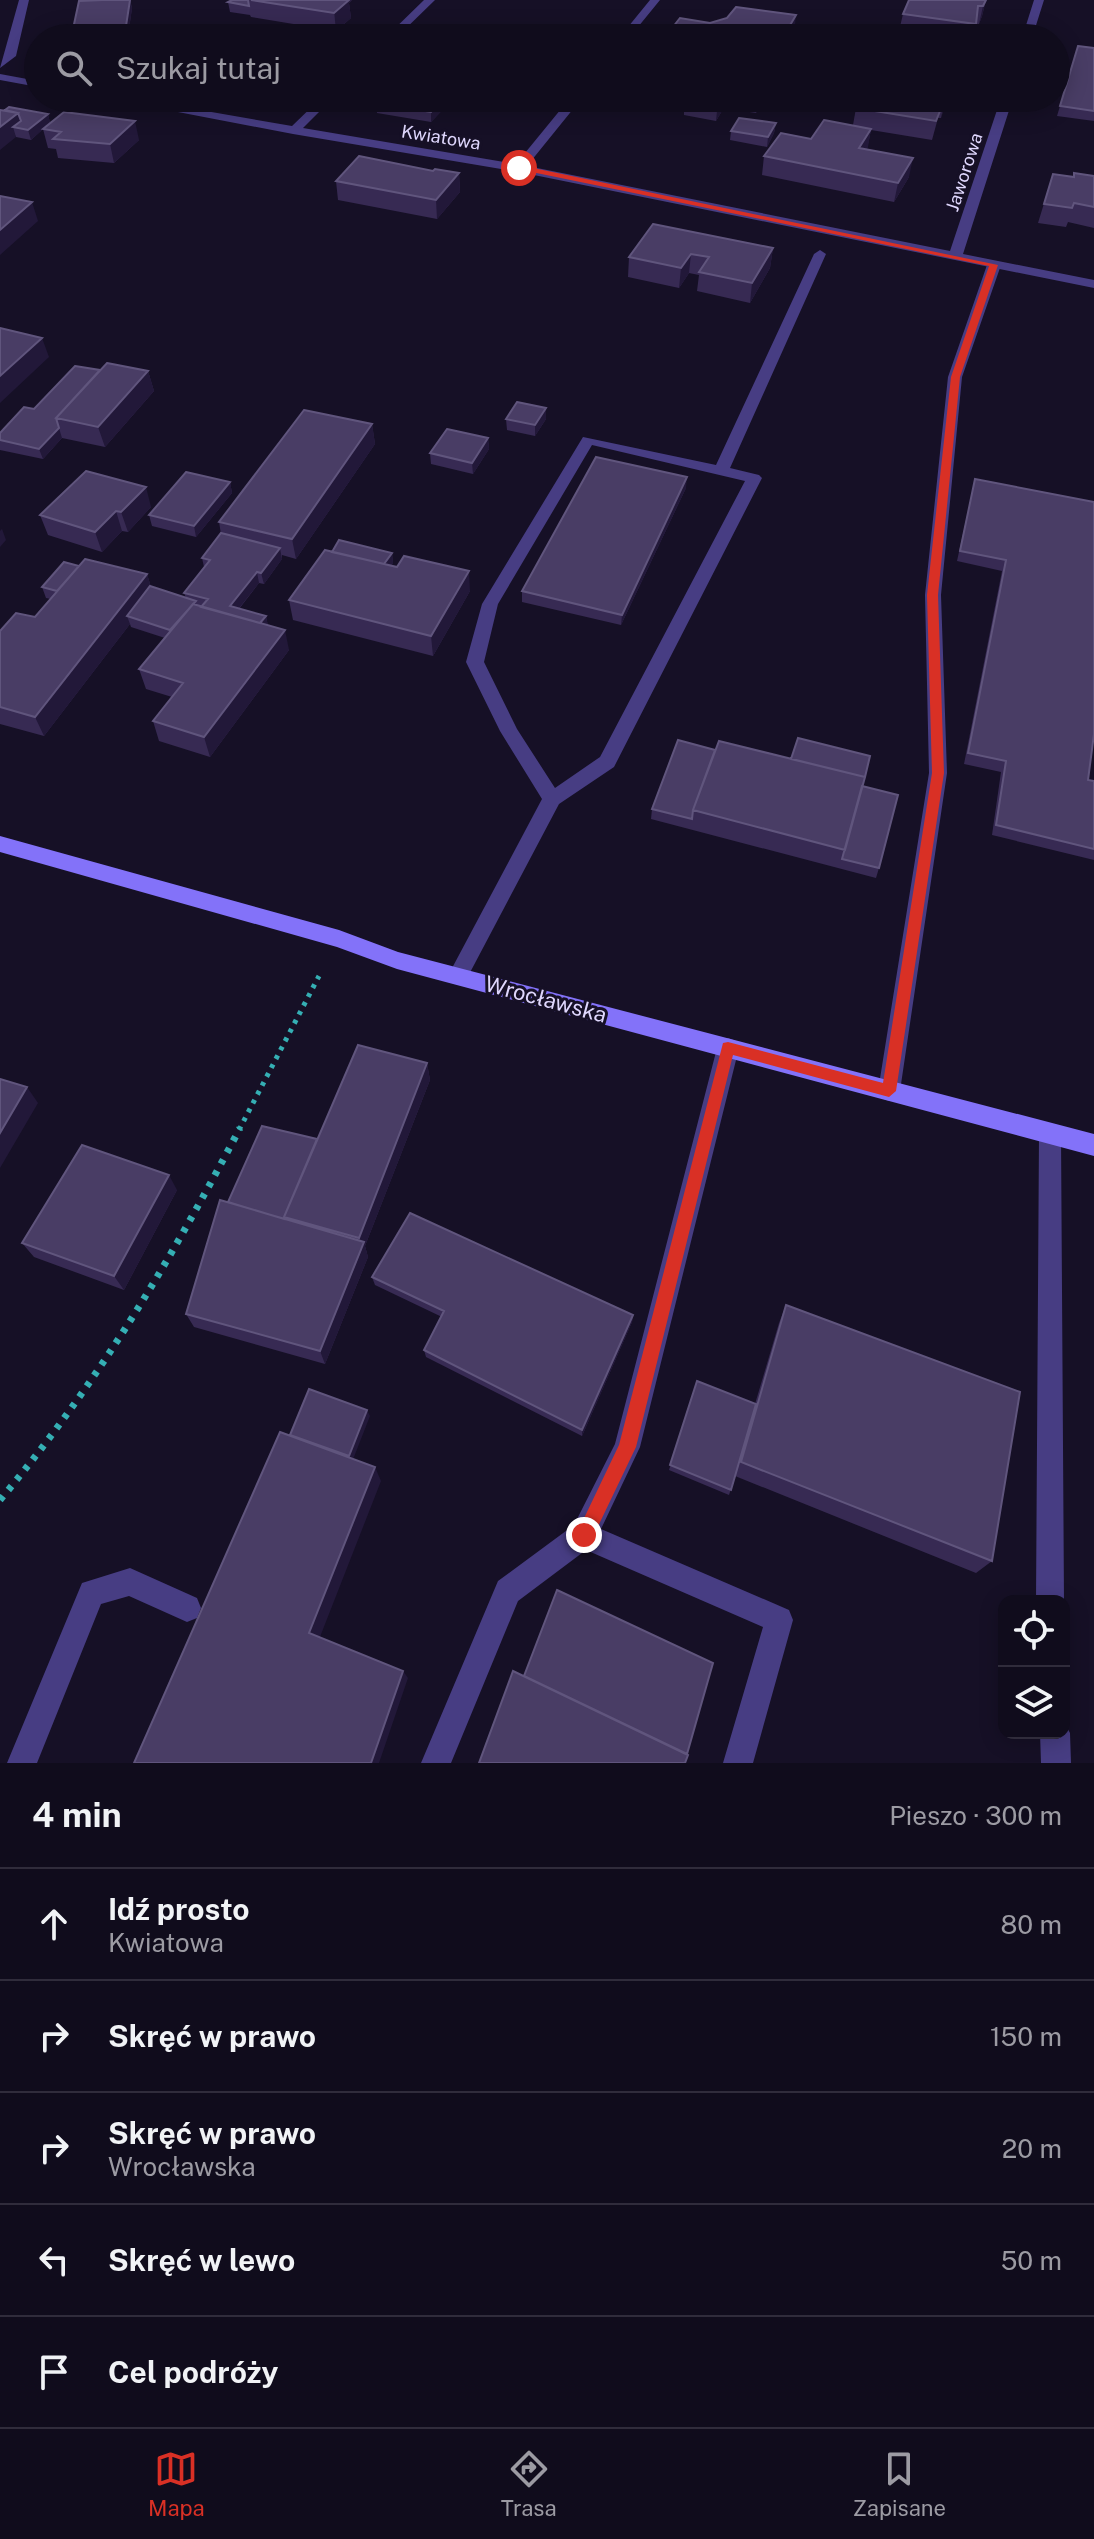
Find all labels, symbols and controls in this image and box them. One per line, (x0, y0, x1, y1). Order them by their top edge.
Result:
search box (24, 24, 1070, 112)
icon: search (52, 46, 96, 90)
text: Szukaj tutaj (116, 50, 281, 86)
street label: Kwiatowa (400, 120, 482, 154)
street label: Jaworowa (941, 130, 987, 214)
route start (501, 150, 537, 186)
street label: Wrocławska (482, 970, 610, 1028)
route end (566, 1517, 602, 1553)
map controls (998, 1595, 1070, 1739)
button: locate (998, 1595, 1070, 1667)
button: layers (998, 1667, 1070, 1739)
text: 4 min (32, 1795, 122, 1835)
text: Pieszo · 300 m (889, 1800, 1062, 1831)
text: Idź prosto (108, 1891, 249, 1927)
icon: ahead (32, 1902, 76, 1946)
text: 80 m (1001, 1909, 1062, 1940)
text: Kwiatowa (108, 1927, 224, 1958)
icon: right (32, 2014, 76, 2058)
text: Skręć w prawo (108, 2018, 316, 2054)
text: 150 m (990, 2021, 1062, 2052)
text: Skręć w prawo (108, 2115, 316, 2151)
icon: right (32, 2126, 76, 2170)
text: 20 m (1002, 2133, 1062, 2164)
text: Wrocławska (108, 2151, 256, 2182)
icon: left (32, 2238, 76, 2282)
text: Skręć w lewo (108, 2242, 295, 2278)
text: 50 m (1001, 2245, 1062, 2276)
icon: arrive (32, 2350, 76, 2394)
text: Cel podróży (108, 2354, 278, 2390)
tab: Mapa (148, 2447, 205, 2521)
tab: Trasa (501, 2447, 557, 2521)
tab: Zapisane (853, 2447, 946, 2521)

